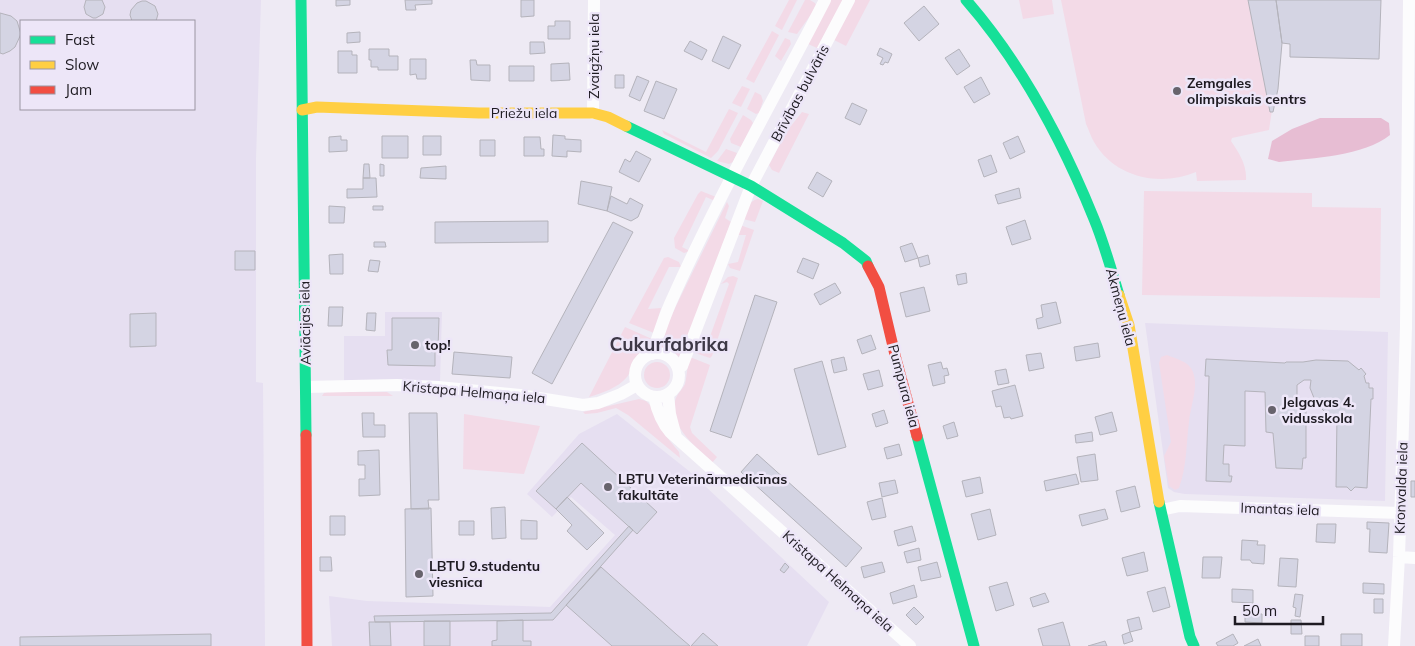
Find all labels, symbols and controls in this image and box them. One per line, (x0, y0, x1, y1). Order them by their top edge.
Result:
street label: Zvaigžņu iela (585, 13, 603, 99)
legend (20, 20, 195, 110)
text: Fast (65, 30, 95, 49)
street label: Brīvības bulvāris (767, 41, 833, 145)
text: Slow (65, 55, 99, 74)
place label: Zemgales olimpiskais centrs (1187, 74, 1306, 108)
text: Jam (65, 80, 92, 99)
marker: Zemgales olimpiskais centrs (1171, 85, 1183, 97)
street label: Priežu iela (491, 104, 557, 122)
street label: Akmeņu iela (1102, 266, 1140, 348)
street label: Aviācijas iela (295, 281, 315, 365)
district label: Cukurfabrika (610, 332, 728, 356)
place label: top! (425, 336, 451, 354)
marker: top! (409, 339, 421, 351)
street label: Pumpura iela (884, 342, 924, 430)
street label: Kristapa Helmaņa iela (402, 377, 546, 407)
place label: Jelgavas 4. vidusskola (1281, 393, 1355, 427)
marker: Jelgavas 4. vidusskola (1266, 404, 1278, 416)
street label: Kronvalda iela (1390, 442, 1412, 534)
place label: LBTU Veterinārmedicīnas fakultāte (618, 470, 787, 504)
marker: LBTU Veterinārmedicīnas fakultāte (602, 481, 614, 493)
street label: Imantas iela (1240, 499, 1320, 519)
street label: Kristapa Helmaņa iela (779, 526, 897, 636)
place label: LBTU 9.studentu viesnīca (428, 557, 540, 591)
marker: LBTU 9.studentu viesnīca (413, 568, 425, 580)
scale bar (1235, 594, 1322, 626)
text: 50 m (1242, 601, 1277, 620)

